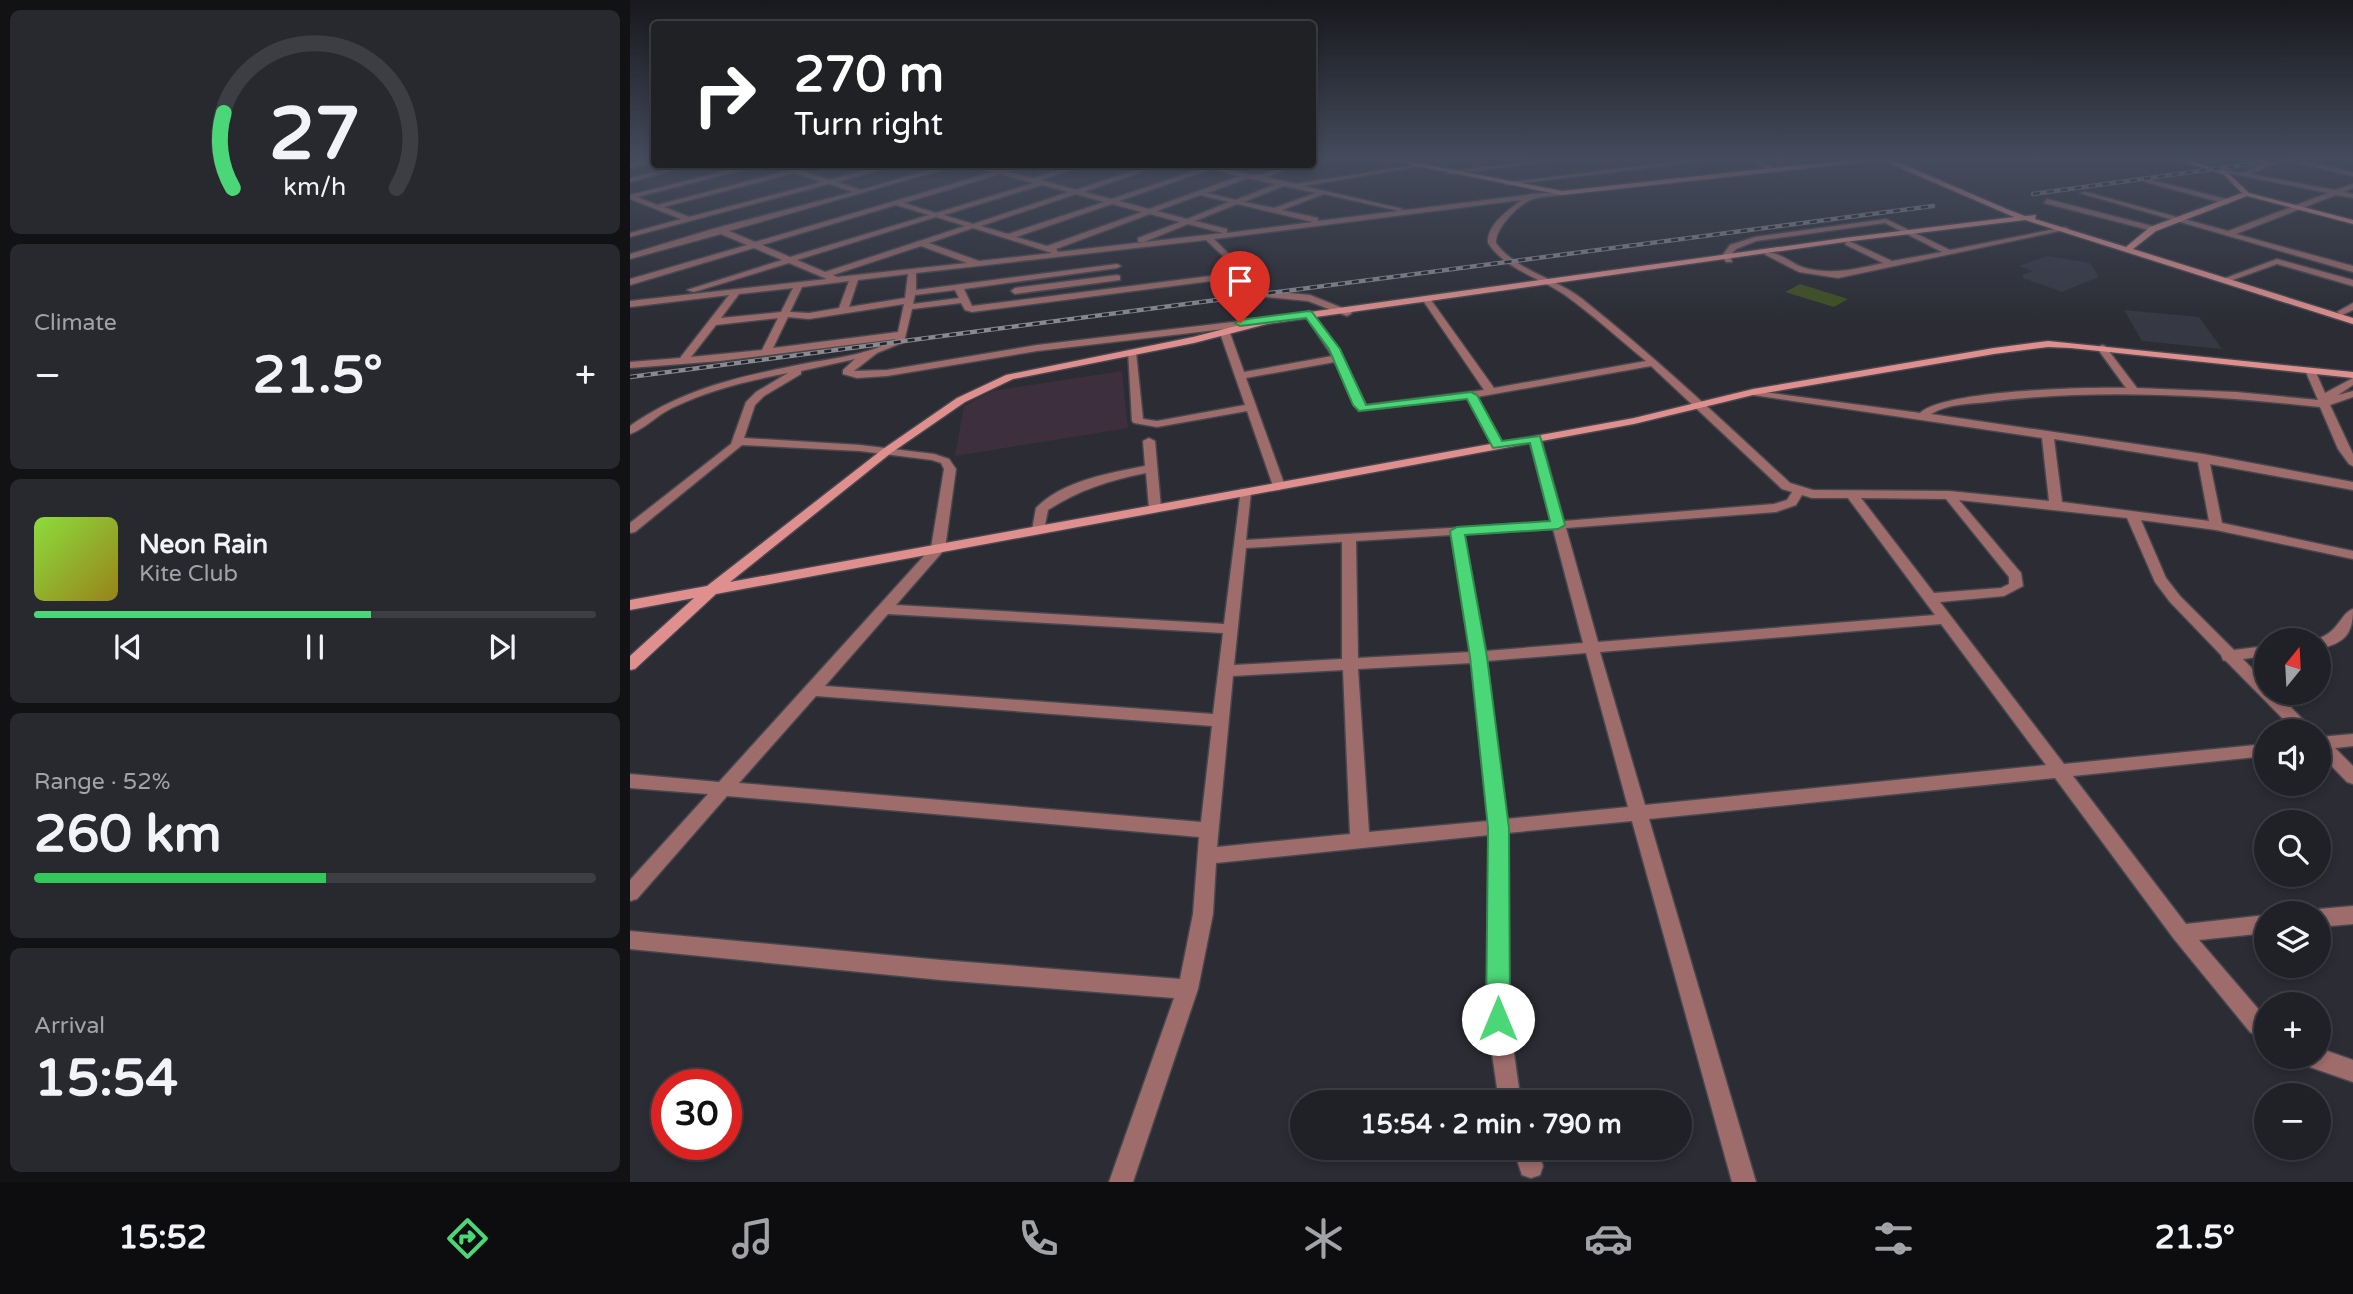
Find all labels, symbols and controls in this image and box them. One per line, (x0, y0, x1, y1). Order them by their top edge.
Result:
text: 270 m (794, 46, 944, 105)
icon: right (679, 49, 770, 140)
text: 27 (269, 92, 361, 180)
text: Turn right (794, 106, 943, 144)
text: km/h (284, 172, 346, 202)
pin (1210, 251, 1270, 323)
icon: arrive (1221, 262, 1259, 300)
text: Climate (34, 309, 117, 337)
text: 21.5° (253, 344, 383, 407)
text: − (34, 353, 61, 399)
text: + (575, 353, 596, 399)
text: Neon Rain (139, 529, 268, 560)
text: Kite Club (139, 560, 238, 588)
icon: previous (109, 628, 147, 666)
icon: pause (296, 628, 334, 666)
icon: next (483, 628, 521, 666)
north arrow (2254, 628, 2331, 705)
map controls (2254, 628, 2331, 1160)
button: sound (2254, 719, 2331, 796)
text: Range · 52% (34, 768, 170, 796)
text: 260 km (34, 803, 222, 866)
button: search (2254, 810, 2331, 887)
button: layers (2254, 901, 2331, 978)
position arrow (1461, 982, 1535, 1056)
button: + (2254, 992, 2331, 1069)
text: Arrival (34, 1012, 105, 1040)
text: 15:54 (34, 1047, 178, 1110)
speed limit sign: 30 (651, 1069, 742, 1160)
button: − (2254, 1083, 2331, 1160)
text: 15:54 · 2 min · 790 m (1360, 1109, 1622, 1140)
icon: directions (443, 1214, 492, 1263)
icon: music (728, 1214, 777, 1263)
icon: phone (1014, 1214, 1063, 1263)
icon: climate (1299, 1214, 1348, 1263)
icon: car (1584, 1214, 1633, 1263)
icon: filters (1869, 1214, 1918, 1263)
text: 15:52 (118, 1219, 207, 1257)
text: 21.5° (2155, 1219, 2235, 1257)

